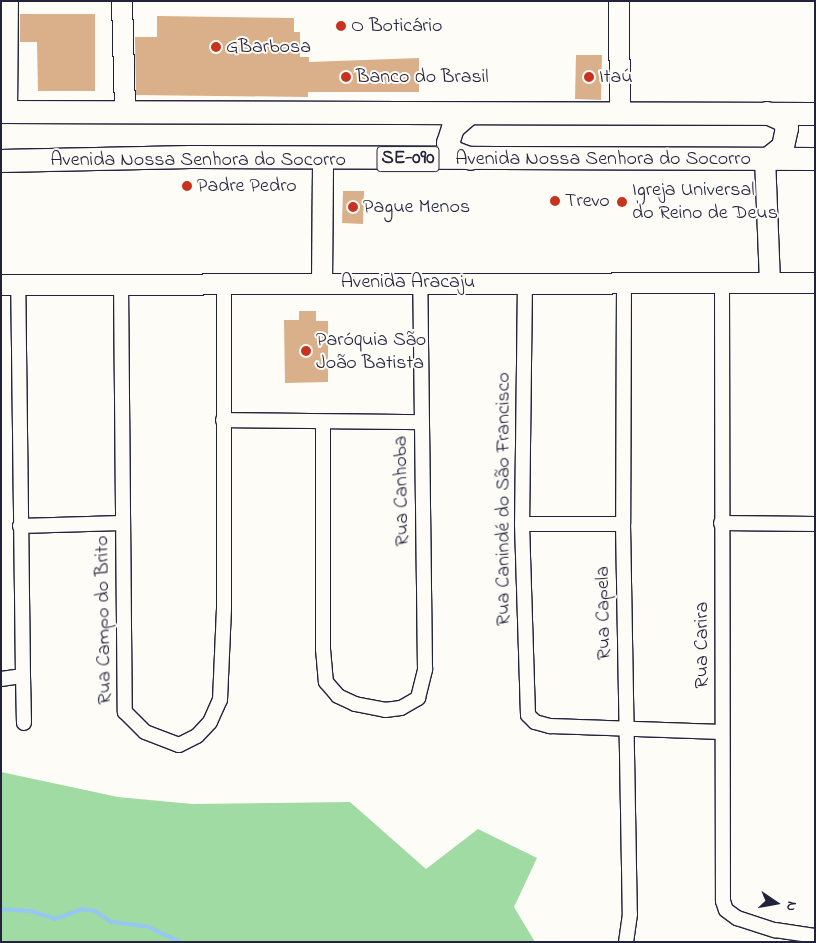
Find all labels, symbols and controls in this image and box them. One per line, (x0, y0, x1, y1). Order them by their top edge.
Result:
place label: O Boticário (351, 14, 443, 38)
marker: O Boticário (335, 20, 347, 32)
place label: GBarbosa (226, 35, 311, 59)
marker: GBarbosa (210, 41, 222, 53)
place label: Banco do Brasil (356, 65, 489, 89)
place label: Itaú (599, 65, 633, 89)
marker: Banco do Brasil (340, 71, 352, 83)
marker: Itaú (583, 71, 595, 83)
road number: SE-090 (376, 142, 440, 176)
street label: Avenida Nossa Senhora do Socorro (455, 147, 751, 171)
street label: Avenida Nossa Senhora do Socorro (50, 148, 346, 172)
place label: Padre Pedro (197, 174, 297, 198)
place label: Igreja Universal do Reino de Deus (632, 178, 778, 225)
marker: Padre Pedro (181, 180, 193, 192)
place label: Trevo (565, 189, 610, 213)
place label: Pague Menos (363, 195, 470, 219)
marker: Trevo (549, 195, 561, 207)
marker: Igreja Universal do Reino de Deus (616, 196, 628, 208)
marker: Pague Menos (347, 201, 359, 213)
street label: Avenida Aracaju (341, 270, 475, 294)
place label: Paróquia São João Batista (316, 328, 426, 375)
marker: Paróquia São João Batista (300, 345, 312, 357)
street label: Rua Canindé do São Francisco (492, 372, 516, 626)
street label: Rua Canhoba (389, 436, 415, 546)
street label: Rua Campo do Brito (91, 535, 117, 705)
street label: Rua Capela (591, 566, 617, 660)
street label: Rua Carira (690, 602, 714, 688)
north arrow (751, 878, 801, 928)
text: N (780, 899, 802, 913)

